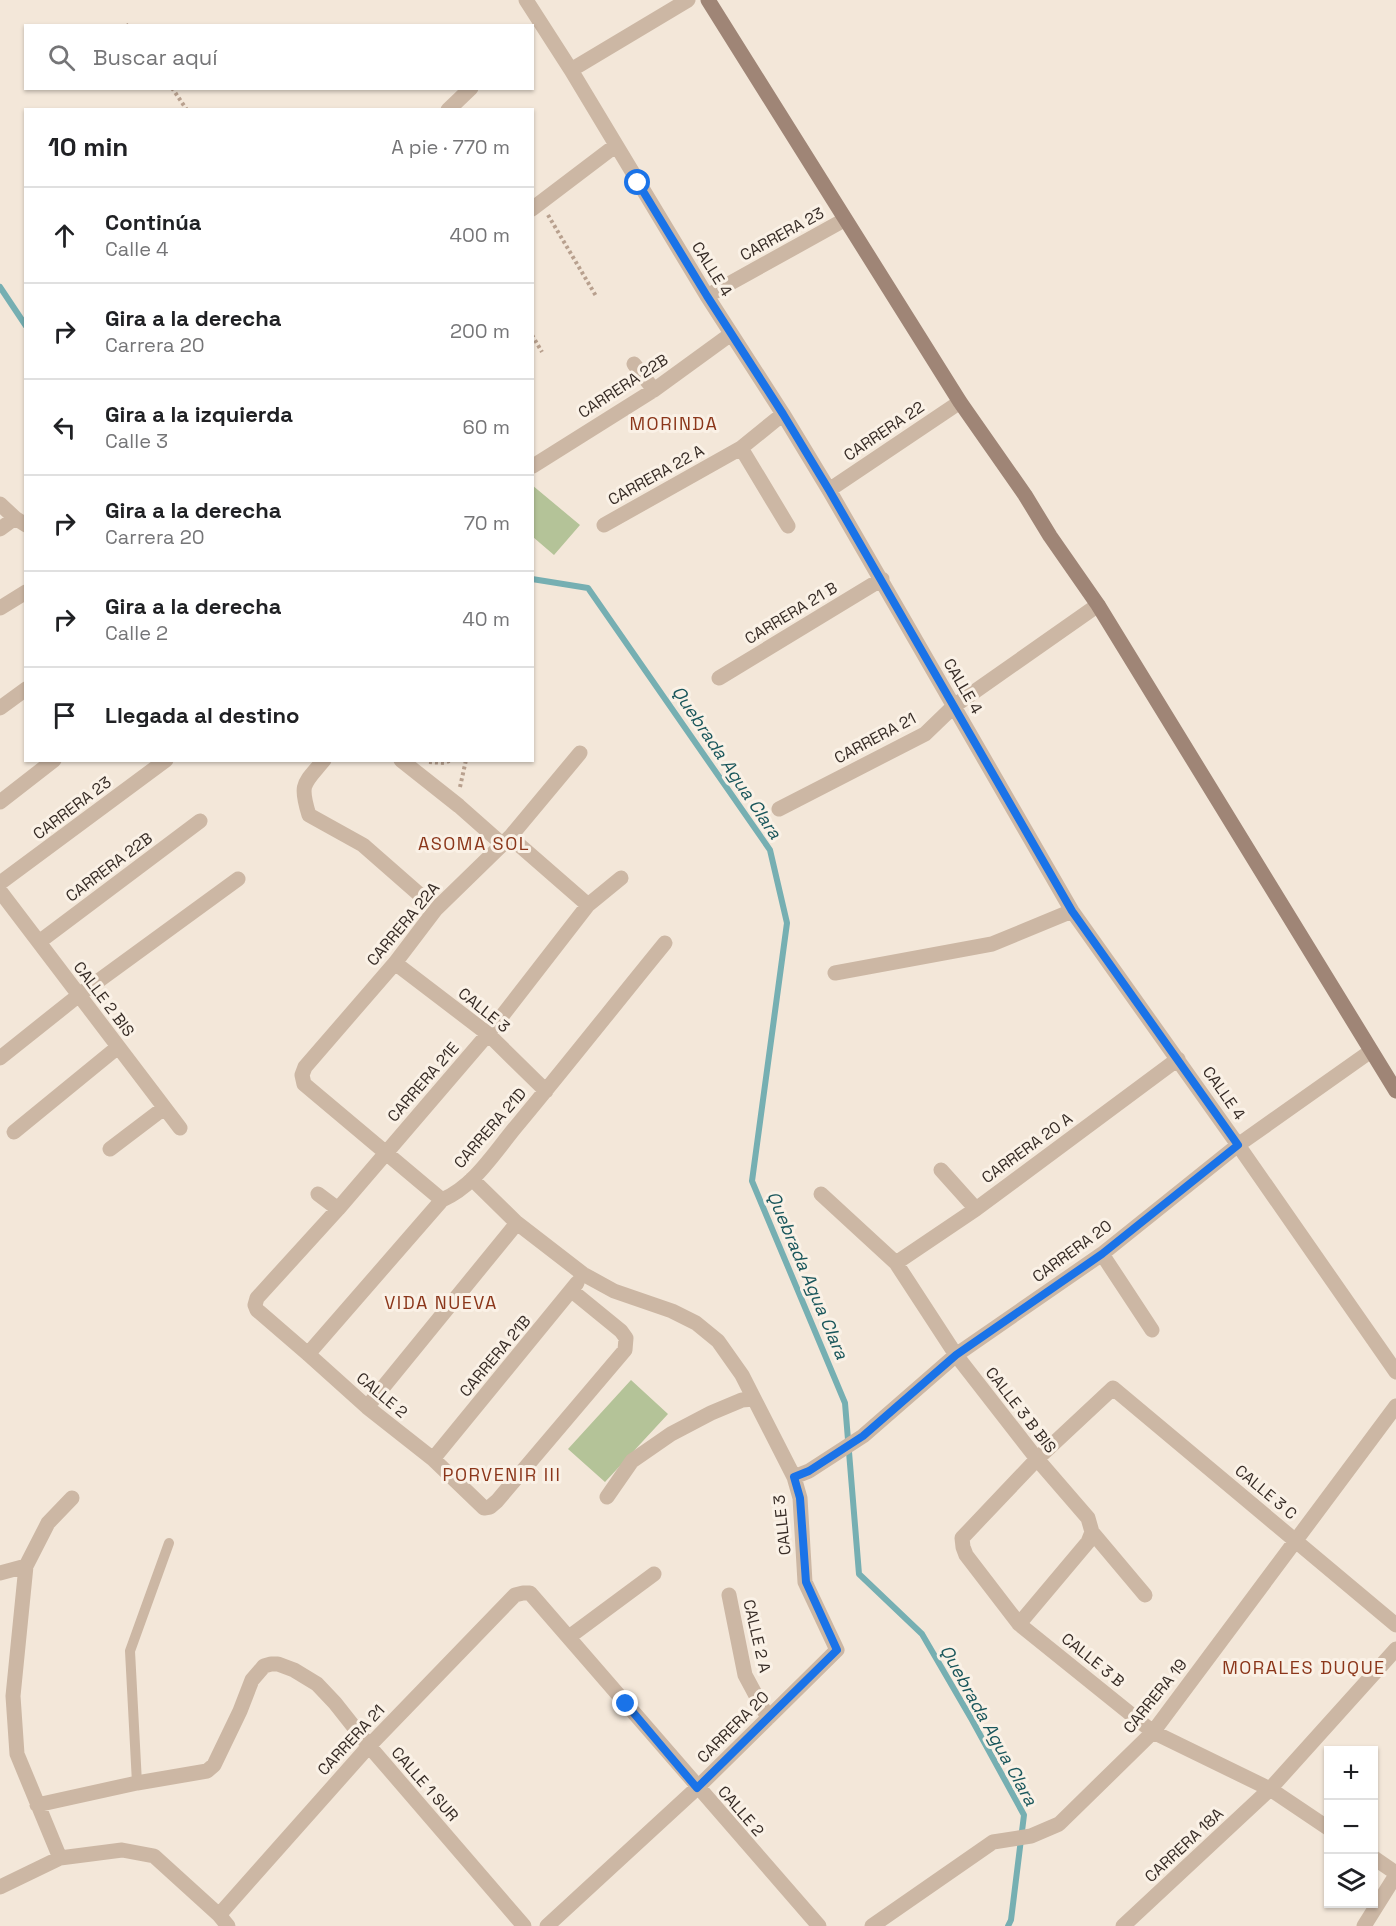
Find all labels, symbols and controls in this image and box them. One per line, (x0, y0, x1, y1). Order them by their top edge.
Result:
search box (24, 24, 534, 90)
icon: search (45, 41, 78, 74)
text: Buscar aquí (93, 43, 218, 71)
text: 10 min (48, 130, 128, 164)
text: A pie · 770 m (391, 134, 510, 160)
route start (624, 169, 650, 195)
street label: CARRERA 23 (736, 202, 828, 266)
text: Continúa (105, 208, 201, 236)
icon: ahead (48, 219, 81, 252)
text: 400 m (450, 222, 510, 248)
text: Calle 4 (105, 236, 169, 262)
street label: CALLE 4 (687, 238, 737, 300)
text: Gira a la derecha (105, 304, 282, 332)
icon: right (48, 315, 81, 348)
text: 200 m (450, 318, 510, 344)
text: Carrera 20 (105, 332, 205, 358)
street label: CARRERA 22B (574, 349, 672, 423)
street label: CARRERA 22 (840, 396, 928, 466)
text: Gira a la izquierda (105, 400, 293, 428)
icon: left (48, 411, 81, 444)
district label: MORINDA (630, 412, 718, 435)
text: 60 m (463, 414, 510, 440)
text: Calle 3 (105, 428, 168, 454)
street label: CARRERA 22 A (604, 440, 708, 510)
text: Gira a la derecha (105, 496, 282, 524)
icon: right (48, 507, 81, 540)
text: 70 m (464, 510, 510, 536)
text: Carrera 20 (105, 524, 205, 550)
street label: CARRERA 21 B (741, 577, 841, 649)
text: Gira a la derecha (105, 592, 282, 620)
icon: right (48, 603, 81, 636)
text: 40 m (462, 606, 510, 632)
text: Calle 2 (105, 620, 168, 646)
street label: CALLE 4 (939, 654, 987, 718)
water label: Quebrada Agua Clara (667, 681, 787, 844)
icon: arrive (48, 699, 81, 732)
text: Llegada al destino (105, 701, 299, 729)
street label: CARRERA 21 (830, 708, 920, 768)
street label: CARRERA 23 (29, 772, 115, 844)
street label: CARRERA 22B (61, 827, 157, 907)
district label: ASOMA SOL (418, 832, 530, 855)
street label: CARRERA 22A (362, 878, 444, 970)
street label: CALLE 2 BIS (69, 957, 139, 1041)
street label: CALLE 3 (454, 983, 514, 1037)
street label: CARRERA 21E (383, 1038, 463, 1126)
street label: CALLE 4 (1198, 1062, 1250, 1124)
street label: CARRERA 21D (449, 1083, 531, 1173)
street label: CARRERA 20 A (977, 1108, 1077, 1188)
water label: Quebrada Agua Clara (762, 1188, 854, 1363)
street label: CARRERA 20 (1028, 1215, 1116, 1287)
district label: VIDA NUEVA (384, 1291, 498, 1314)
street label: CARRERA 21B (455, 1311, 535, 1401)
street label: CALLE 3 B BIS (981, 1363, 1061, 1457)
street label: CALLE 2 (352, 1368, 412, 1422)
street label: CALLE 3 C (1231, 1460, 1301, 1524)
district label: PORVENIR III (443, 1463, 561, 1486)
street label: CALLE 3 (768, 1494, 796, 1556)
street label: CALLE 2 A (738, 1597, 776, 1675)
street label: CALLE 3 B (1057, 1628, 1129, 1692)
water label: Quebrada Agua Clara (935, 1641, 1043, 1810)
street label: CARRERA 19 (1119, 1654, 1191, 1738)
district label: MORALES DUQUE (1222, 1656, 1386, 1679)
street label: CARRERA 20 (693, 1687, 773, 1767)
route end (612, 1690, 638, 1716)
street label: CARRERA 21 (313, 1700, 389, 1780)
street label: CALLE 1 SUR (387, 1742, 463, 1826)
map controls (1324, 1746, 1378, 1908)
button: + (1324, 1746, 1378, 1800)
street label: CALLE 2 (713, 1781, 769, 1841)
button: − (1324, 1800, 1378, 1854)
street label: CARRERA 18A (1140, 1803, 1228, 1887)
button: layers (1324, 1854, 1378, 1908)

